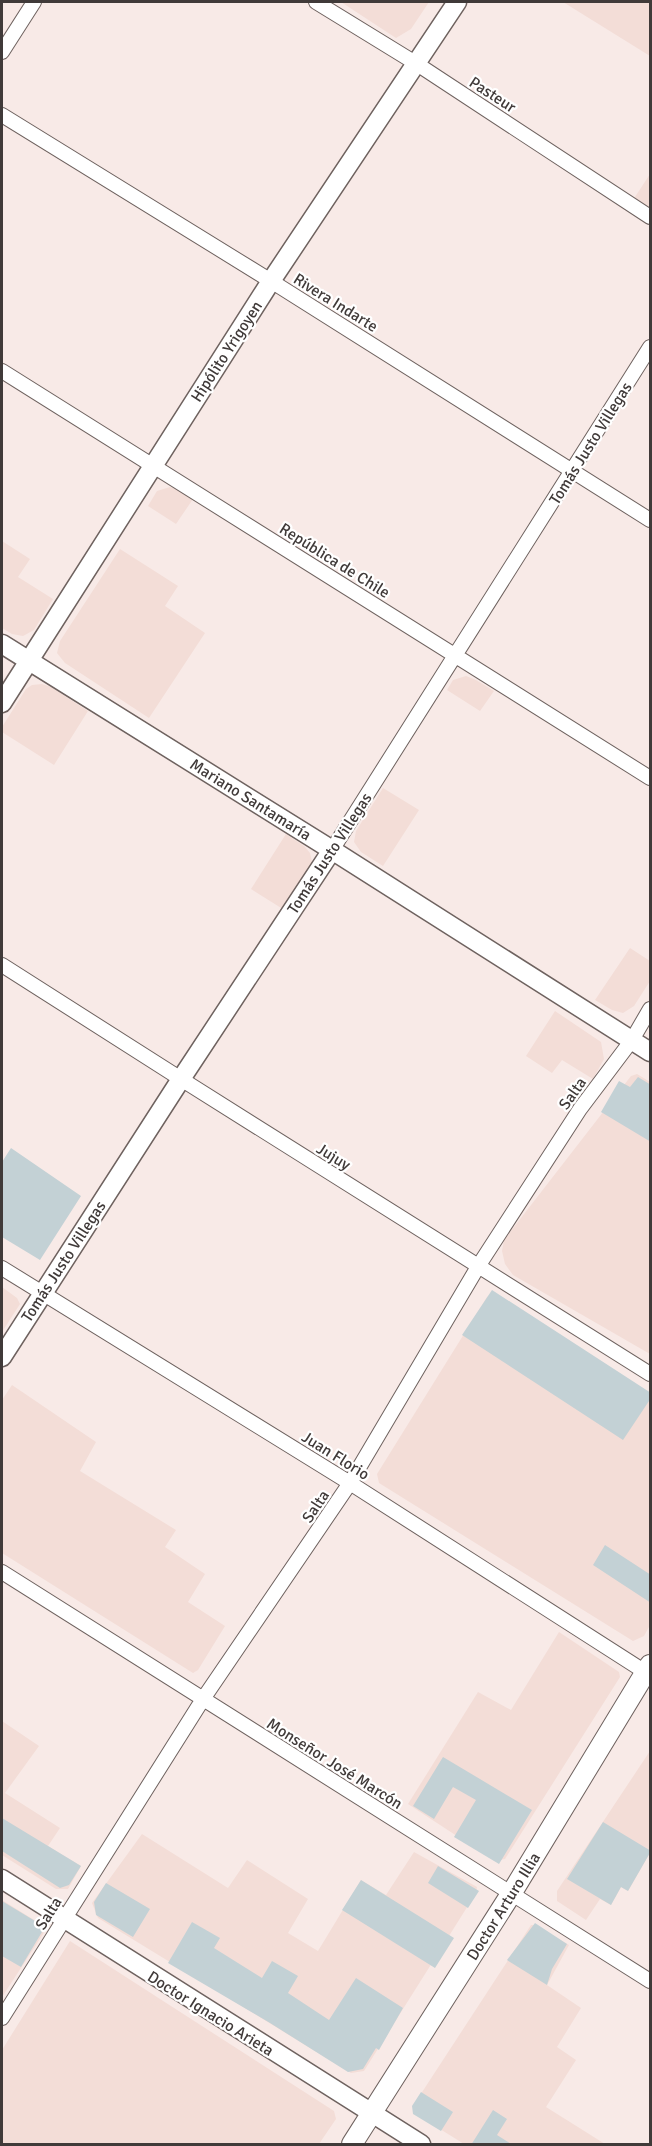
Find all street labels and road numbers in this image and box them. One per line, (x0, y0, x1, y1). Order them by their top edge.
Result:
street label: Pasteur (465, 72, 520, 117)
street label: Rivera Indarte (289, 269, 381, 337)
street label: Hipólito Yrigoyen (187, 297, 267, 406)
street label: Tomás Justo Villegas (545, 379, 637, 508)
street label: República de Chile (276, 519, 393, 603)
street label: Mariano Santamaría (186, 755, 315, 845)
street label: Tomás Justo Villegas (283, 789, 377, 918)
street label: Salta (555, 1073, 591, 1114)
street label: Jujuy (313, 1139, 355, 1175)
street label: Tomás Justo Villegas (17, 1197, 111, 1326)
street label: Juan Florio (298, 1427, 373, 1485)
street label: Salta (298, 1486, 334, 1527)
street label: Monseñor José Marcón (263, 1714, 406, 1814)
street label: Doctor Arturo Illia (463, 1849, 545, 1964)
street label: Salta (31, 1893, 67, 1934)
street label: Doctor Ignacio Arieta (144, 1967, 277, 2061)

